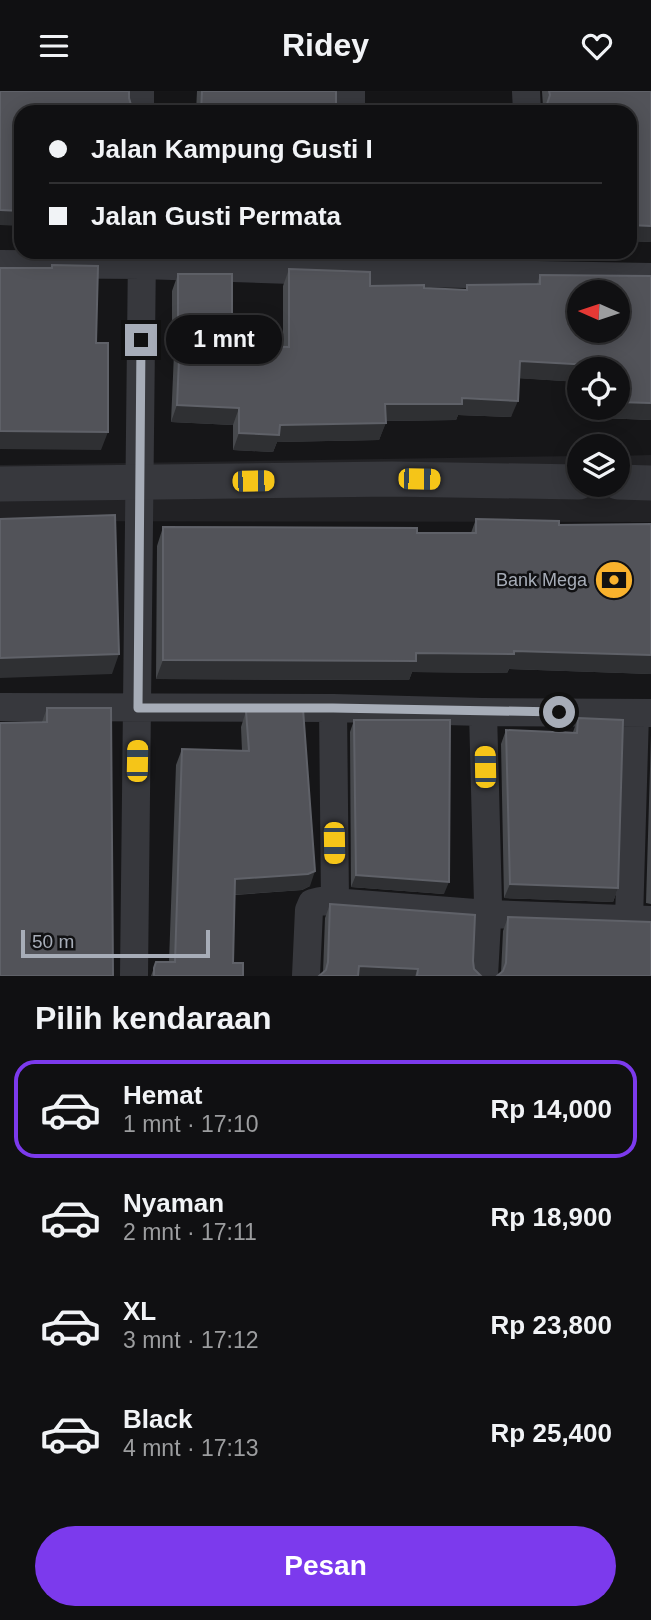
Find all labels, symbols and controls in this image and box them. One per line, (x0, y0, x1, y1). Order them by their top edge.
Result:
icon: menu (35, 27, 73, 65)
text: Ridey (282, 27, 369, 63)
icon: heart (578, 27, 616, 65)
text: Jalan Kampung Gusti I (91, 134, 373, 164)
text: Jalan Gusti Permata (91, 201, 341, 231)
north arrow (567, 280, 630, 343)
map controls (567, 280, 630, 497)
callout: 1 mnt (166, 315, 281, 365)
route end (125, 324, 157, 356)
text: 1 mnt (193, 326, 255, 352)
button: locate (567, 357, 630, 420)
button: layers (567, 434, 630, 497)
car (398, 468, 441, 490)
car (232, 470, 275, 492)
bank icon: Bank Mega (593, 559, 635, 601)
place label: Bank Mega (496, 570, 588, 590)
route start (543, 696, 575, 728)
car (127, 740, 148, 782)
car (475, 746, 496, 788)
car (324, 822, 345, 864)
scale bar (21, 927, 210, 959)
text: 50 m (32, 931, 74, 952)
text: Pilih kendaraan (35, 1000, 272, 1036)
icon: car (39, 1078, 102, 1141)
text: Hemat (123, 1080, 202, 1110)
text: Rp 14,000 (491, 1094, 612, 1124)
text: 1 mnt · 17:10 (123, 1111, 259, 1137)
icon: car (39, 1186, 102, 1249)
text: Nyaman (123, 1188, 224, 1218)
text: Rp 18,900 (491, 1202, 612, 1232)
text: 2 mnt · 17:11 (123, 1219, 257, 1245)
icon: car (39, 1294, 102, 1357)
text: XL (123, 1296, 156, 1326)
text: Rp 23,800 (491, 1310, 612, 1340)
text: 3 mnt · 17:12 (123, 1327, 259, 1353)
icon: car (39, 1402, 102, 1465)
text: Black (123, 1404, 192, 1434)
text: Rp 25,400 (491, 1418, 612, 1448)
text: 4 mnt · 17:13 (123, 1435, 259, 1461)
button: Pesan (35, 1526, 616, 1606)

